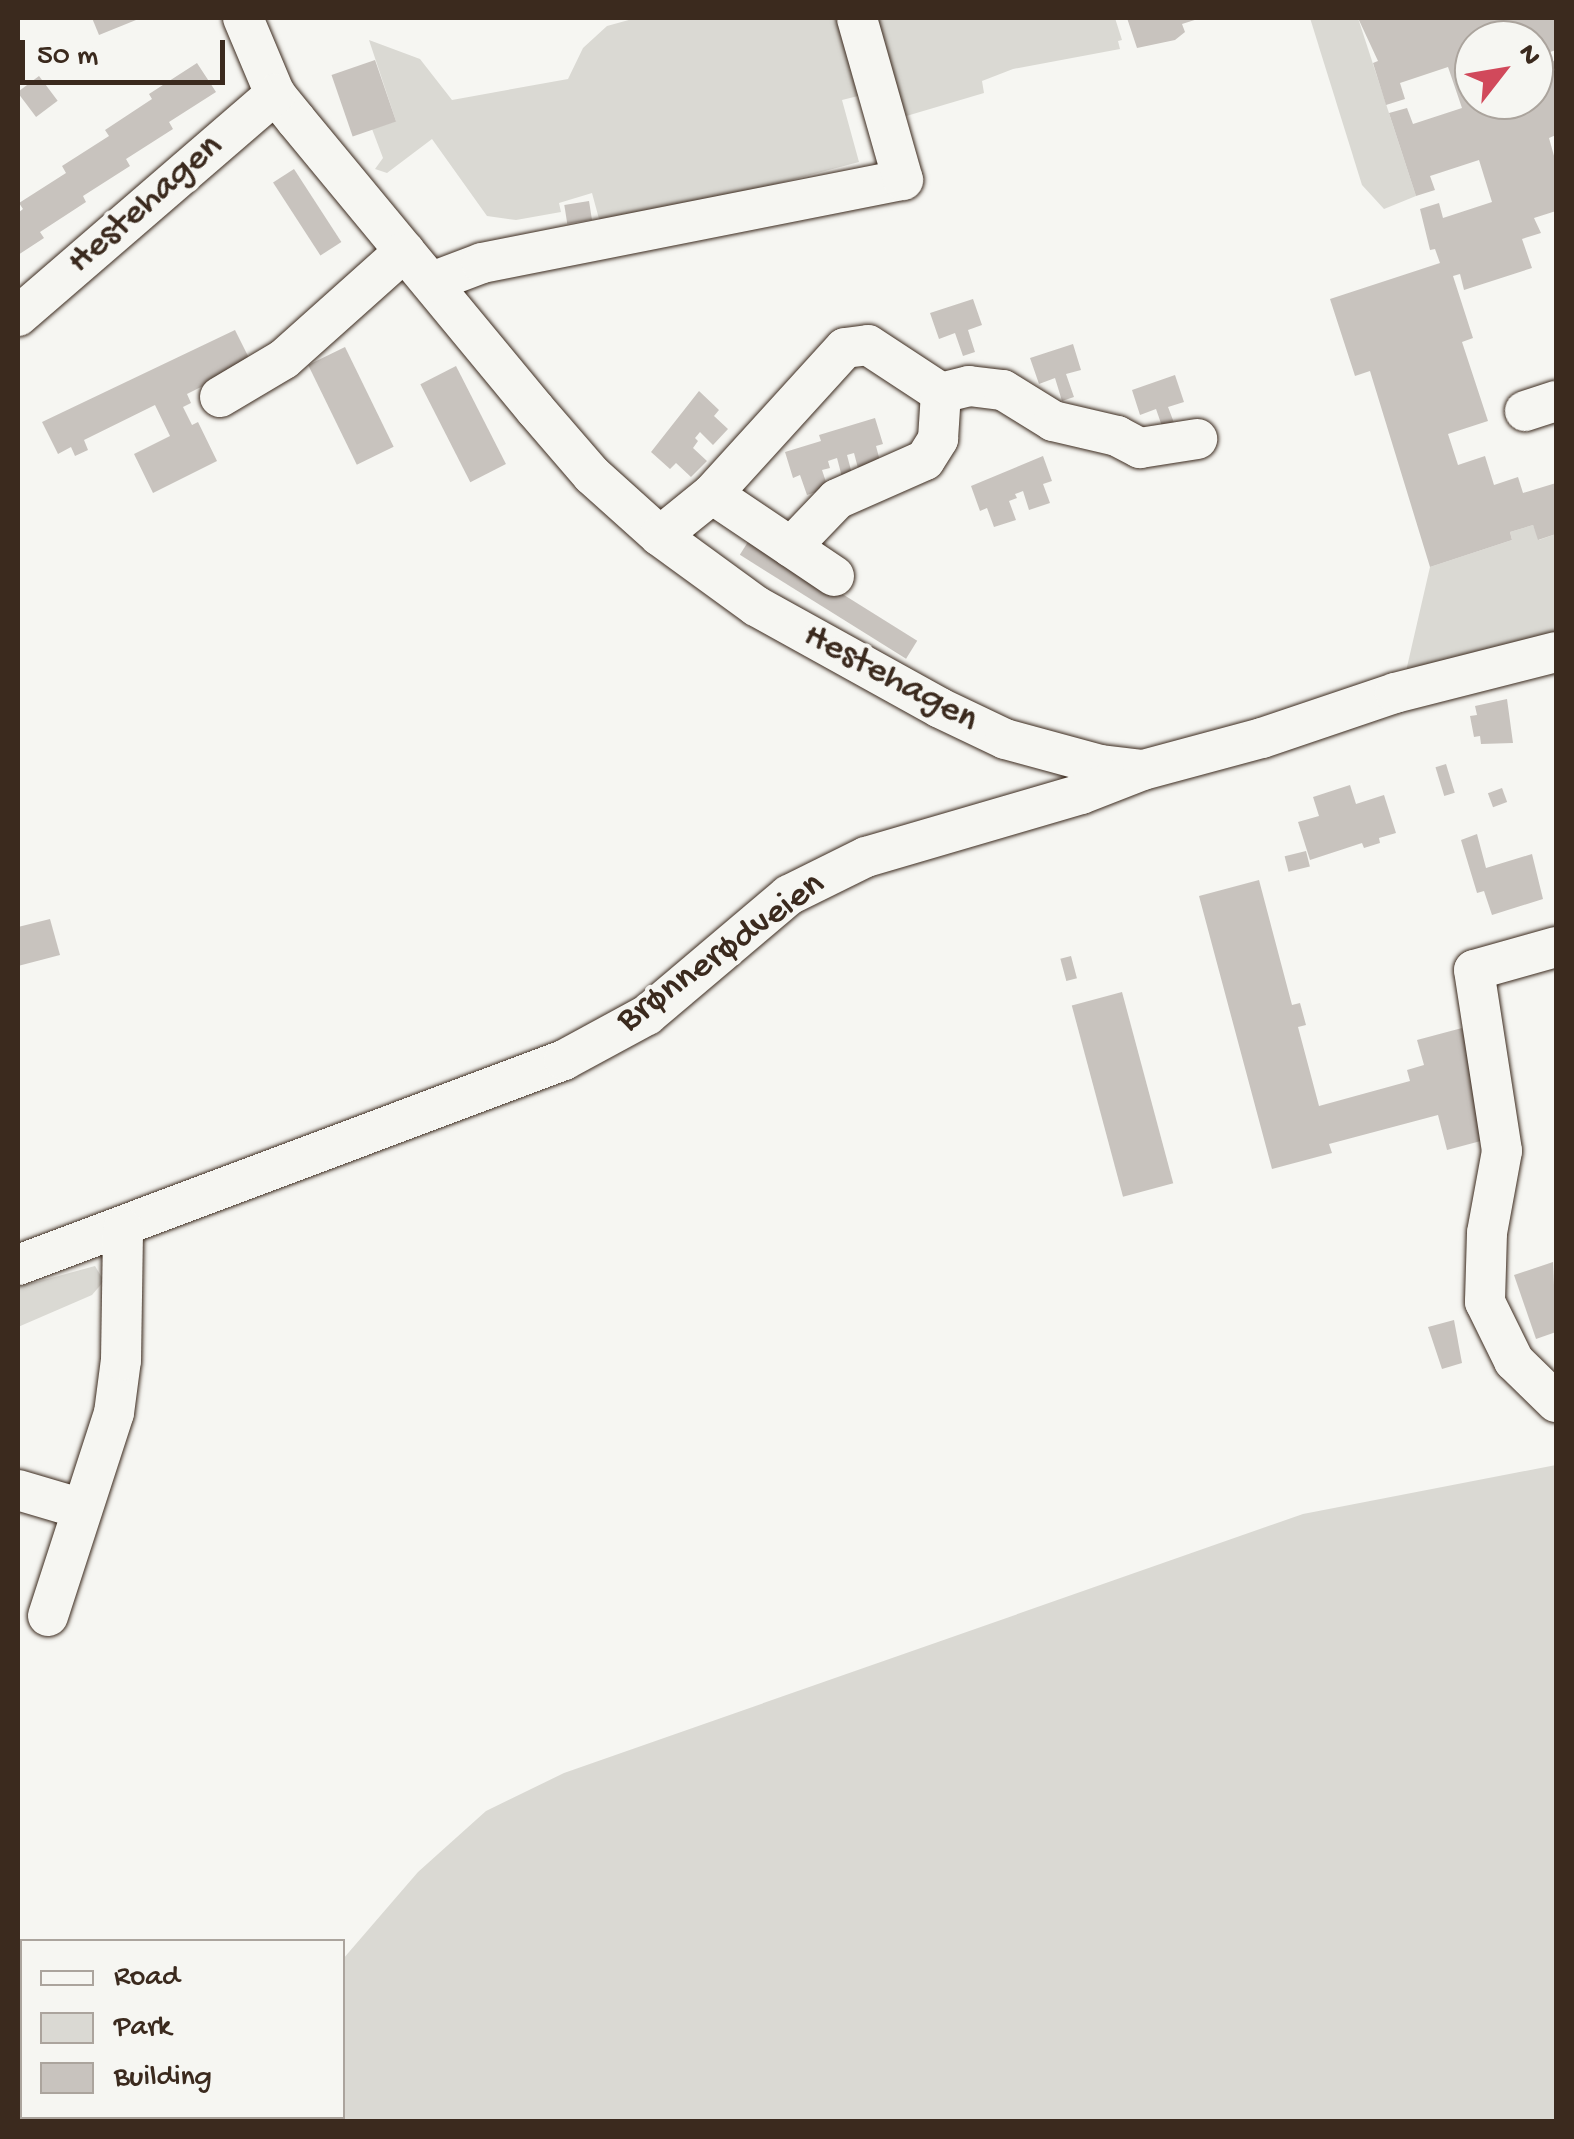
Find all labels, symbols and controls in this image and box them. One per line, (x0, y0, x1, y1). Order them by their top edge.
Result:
scale bar (25, 20, 230, 82)
north arrow (1454, 20, 1554, 120)
text: N (1510, 39, 1547, 72)
text: 50 m (37, 40, 98, 75)
street label: Hestehagen (59, 125, 233, 285)
street label: Hestehagen (795, 614, 985, 744)
street label: Brønnerødveien (609, 863, 835, 1045)
legend (20, 1939, 345, 2119)
text: Road (114, 1961, 180, 1996)
text: Park (114, 2011, 171, 2046)
text: Building (114, 2061, 212, 2096)

